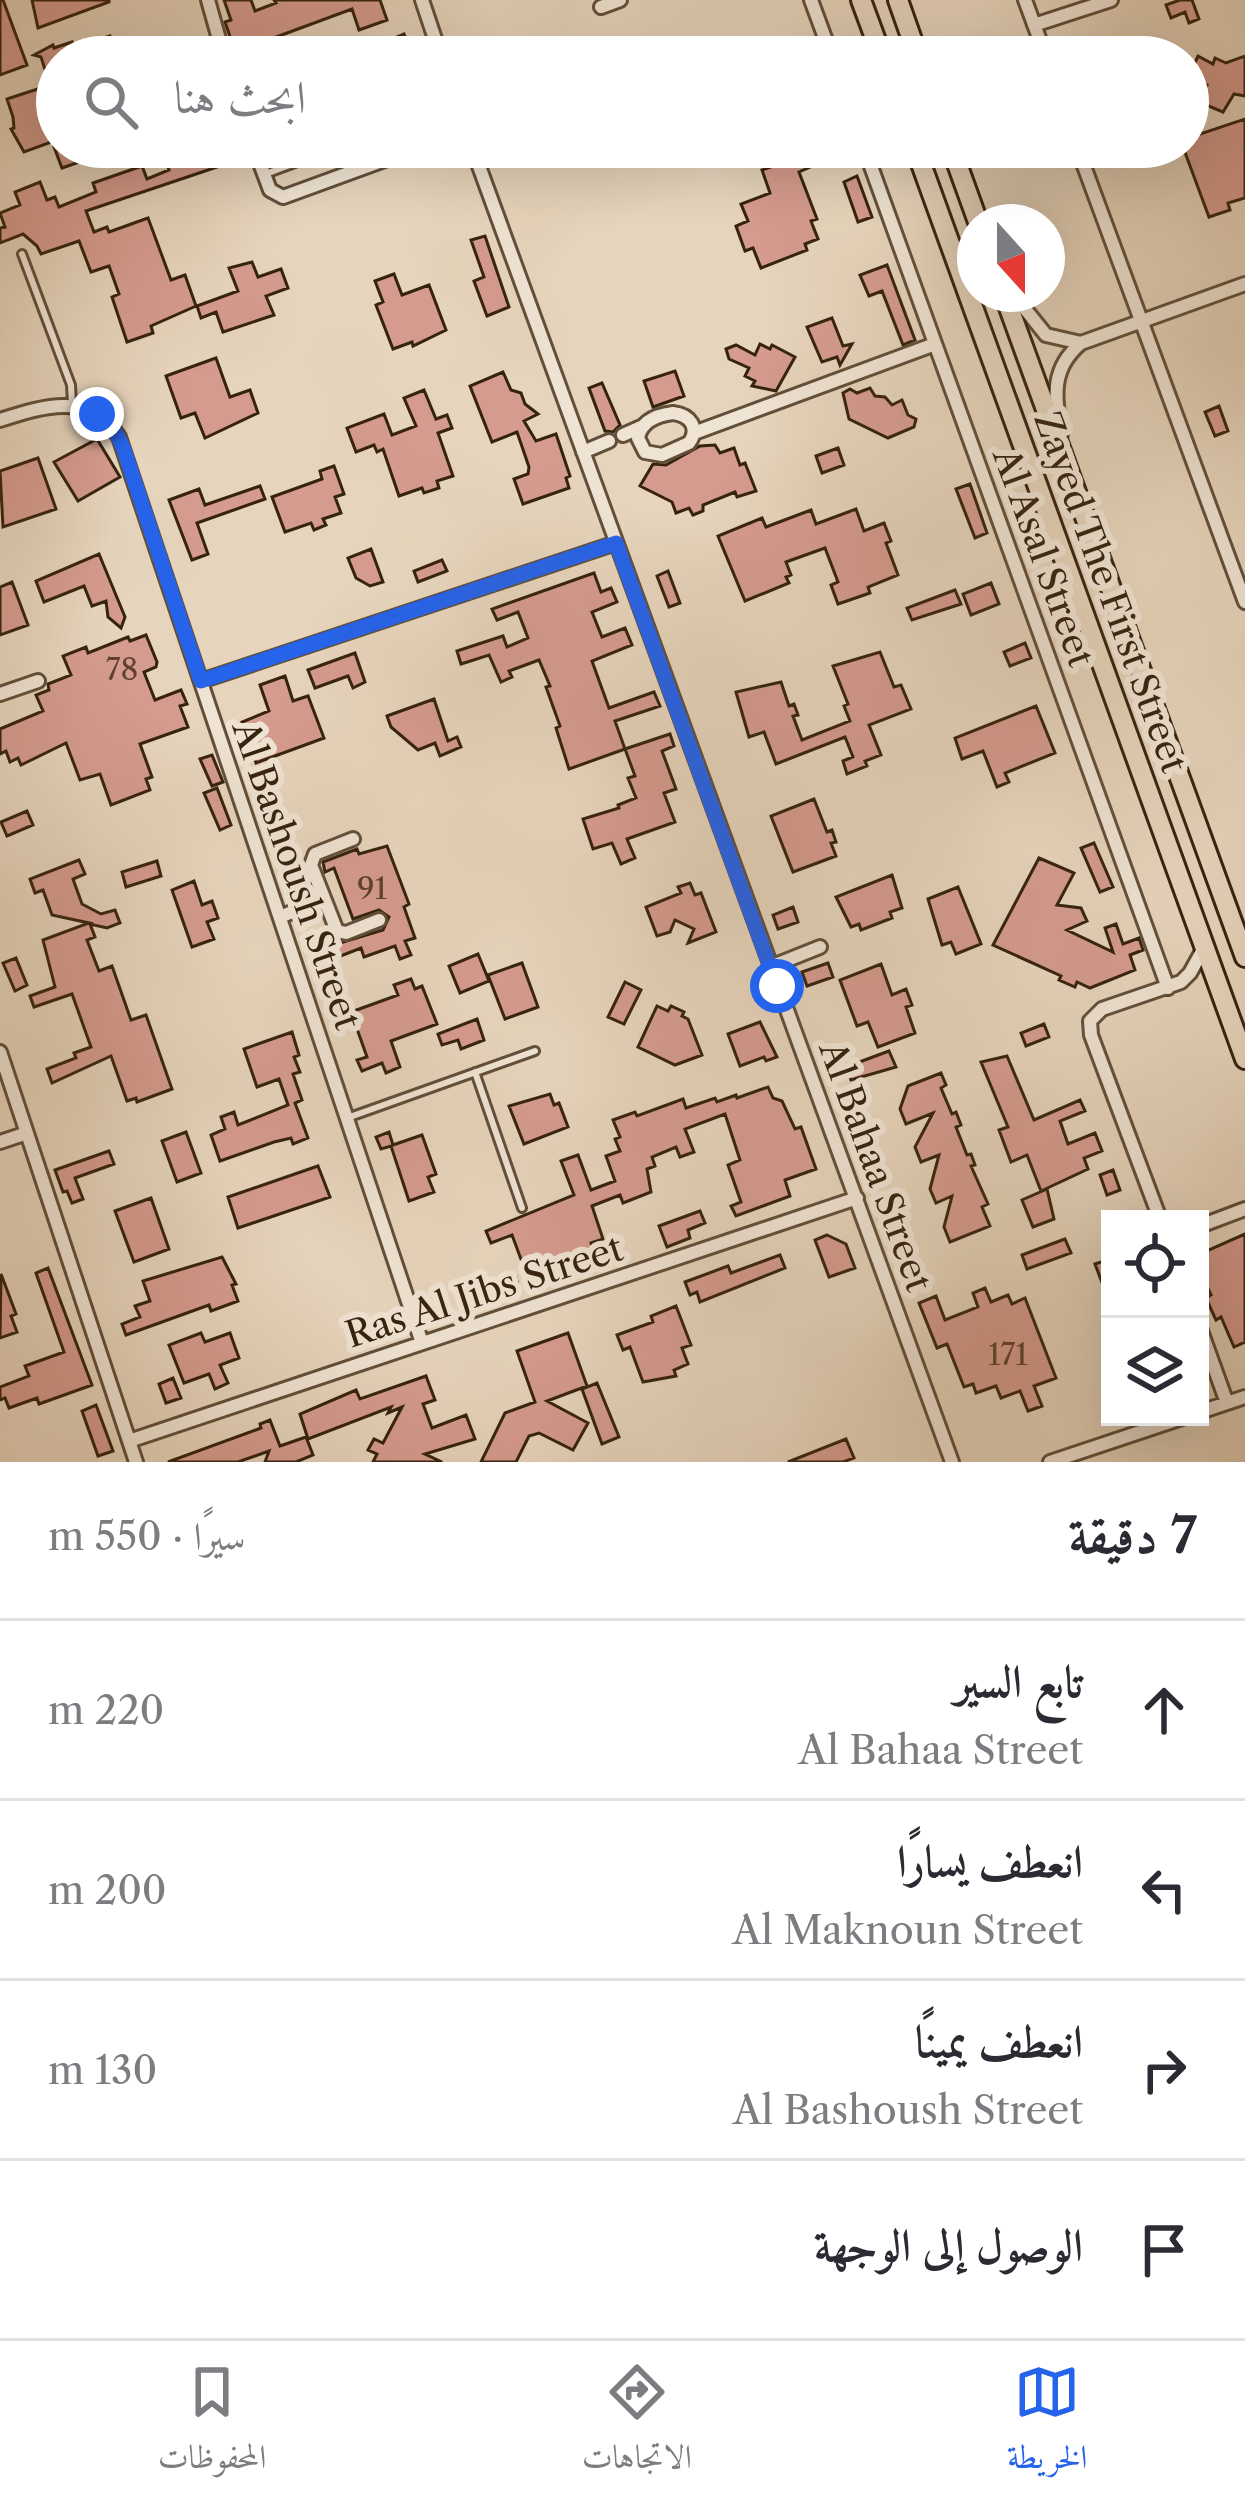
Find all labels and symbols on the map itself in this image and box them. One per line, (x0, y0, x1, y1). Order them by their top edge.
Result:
north arrow (957, 204, 1065, 312)
route end (70, 387, 124, 441)
street label: Zayed The First Street (1025, 406, 1197, 779)
street label: Al Asal Street (984, 441, 1104, 672)
house number: 78 (106, 651, 138, 688)
street label: Al Bashoush Street (223, 714, 371, 1035)
house number: 91 (357, 870, 387, 907)
route start (750, 959, 804, 1013)
street label: Al Bahaa Street (810, 1034, 942, 1297)
street label: Ras Al Jibs Street (340, 1225, 628, 1357)
house number: 171 (988, 1336, 1028, 1373)

